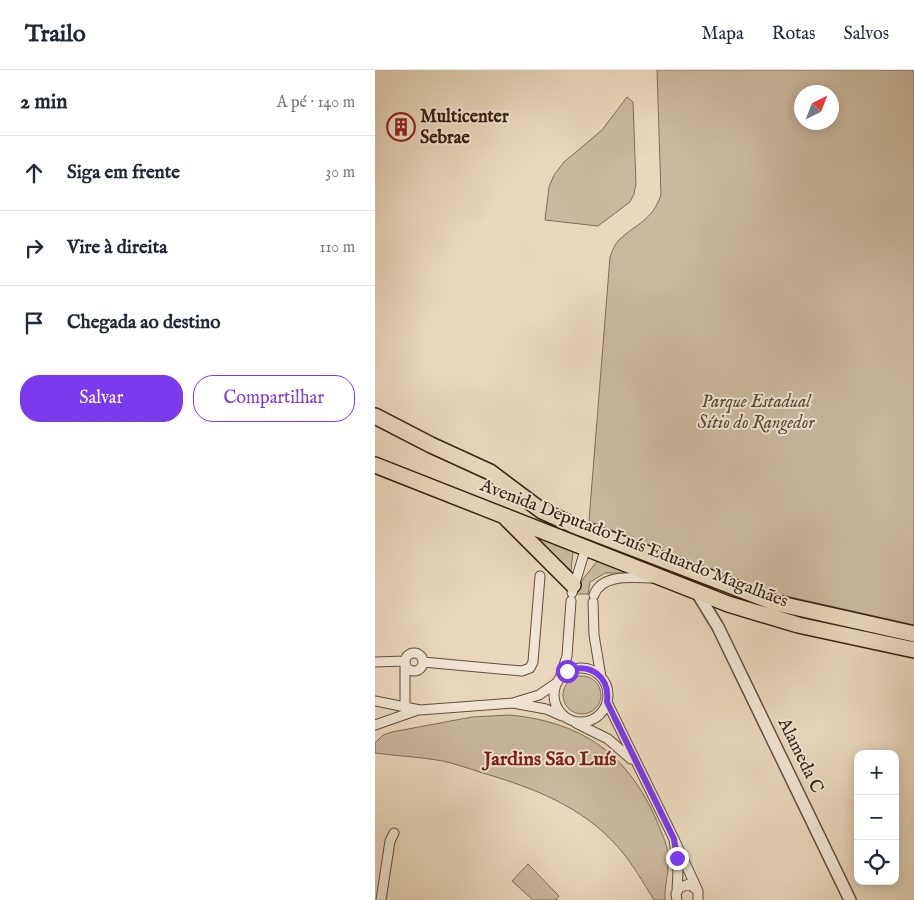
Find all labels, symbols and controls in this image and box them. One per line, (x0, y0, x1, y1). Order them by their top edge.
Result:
text: Trailo (25, 19, 86, 50)
text: Mapa (702, 23, 744, 46)
text: Rotas (772, 23, 815, 46)
text: Salvos (843, 23, 889, 46)
north arrow (794, 85, 839, 130)
text: 2 min (20, 89, 67, 116)
text: A pé · 140 m (277, 93, 355, 113)
place label: Multicenter Sebrae (420, 106, 509, 150)
building icon: Multicenter Sebrae (386, 112, 416, 142)
icon: ahead (20, 159, 48, 187)
text: Siga em frente (67, 161, 180, 185)
text: 30 m (325, 163, 355, 183)
icon: right (20, 234, 48, 262)
text: Vire à direita (67, 236, 167, 260)
text: 110 m (319, 238, 355, 258)
icon: arrive (20, 309, 48, 337)
text: Chegada ao destino (67, 311, 220, 335)
button: Salvar (20, 375, 183, 422)
button: Compartilhar (193, 375, 355, 422)
park label: Parque Estadual Sítio do Rangedor (698, 391, 815, 435)
street label: Avenida Deputado Luís Eduardo Magalhães (476, 474, 791, 613)
route start (556, 660, 579, 683)
street label: Alameda C (771, 714, 828, 798)
district label: Jardins São Luís (481, 747, 616, 772)
map controls (854, 750, 899, 885)
button: + (854, 750, 899, 795)
button: − (854, 795, 899, 840)
button: locate (854, 840, 899, 885)
route end (666, 847, 689, 870)

